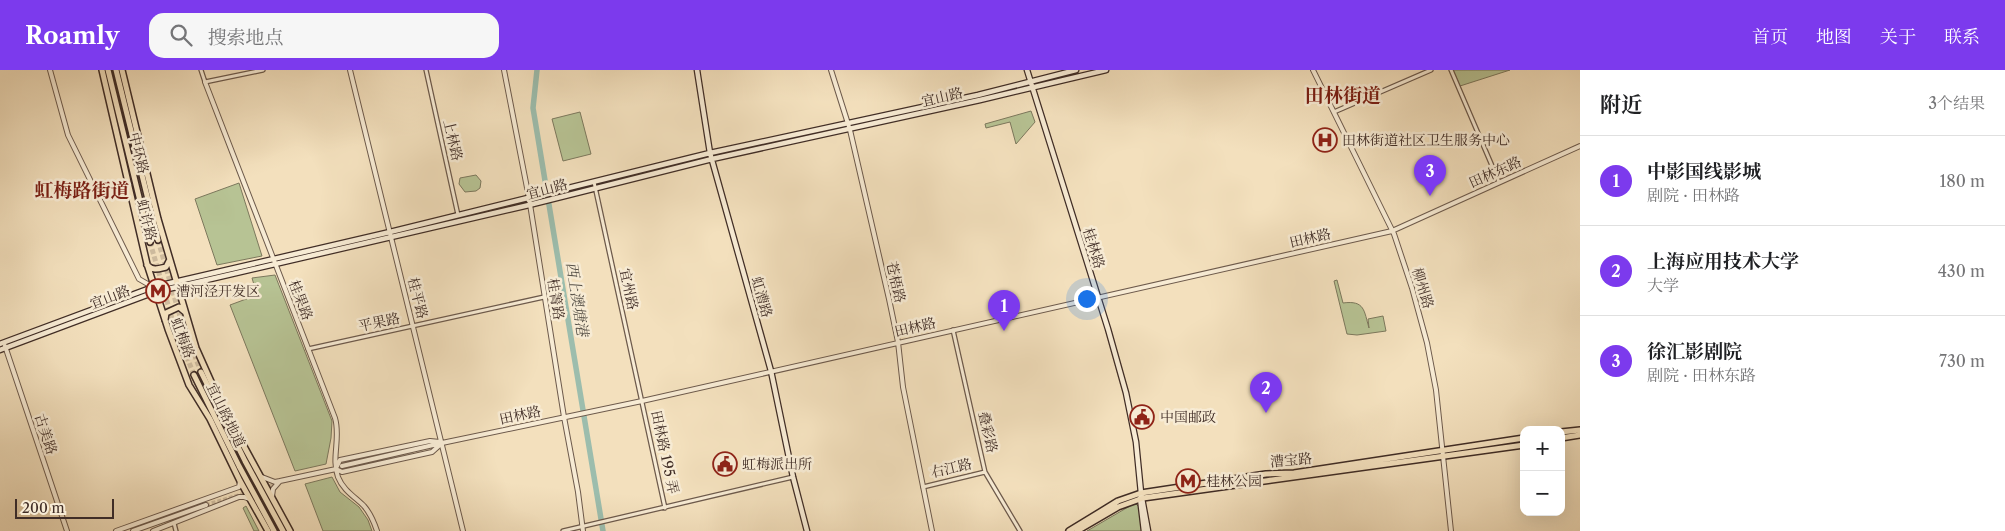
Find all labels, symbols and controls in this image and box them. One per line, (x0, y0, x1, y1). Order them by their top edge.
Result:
search box (149, 13, 499, 58)
text: Roamly (25, 21, 119, 50)
icon: search (167, 21, 195, 49)
text: 搜索地点 (207, 26, 283, 49)
text: 首页 (1752, 26, 1788, 48)
text: 地图 (1816, 26, 1852, 48)
text: 关于 (1880, 26, 1916, 48)
text: 联系 (1944, 26, 1980, 48)
street label: 宜山路 (920, 84, 964, 110)
district label: 田林街道 (1305, 84, 1381, 107)
text: 附近 (1600, 92, 1642, 117)
text: 3个结果 (1928, 93, 1985, 113)
street label: 上林路 (440, 118, 466, 162)
hospital icon: 田林街道社区卫生服务中心 (1312, 127, 1338, 153)
street label: 中环路 (125, 130, 153, 176)
place label: 田林街道社区卫生服务中心 (1342, 131, 1510, 149)
street label: 田林东路 (1466, 152, 1524, 192)
pin: 3 (1414, 155, 1446, 196)
text: 中影国线影城 (1647, 160, 1761, 183)
text: 1 (1612, 171, 1620, 191)
text: 180 m (1939, 171, 1985, 191)
street label: 宜山路 (524, 175, 570, 203)
district label: 虹梅路街道 (34, 179, 130, 202)
text: 剧院 · 田林路 (1647, 185, 1740, 205)
street label: 虹许路 (133, 197, 161, 243)
street label: 桂林路 (1079, 225, 1109, 271)
street label: 田林路 (1288, 225, 1332, 251)
text: 上海应用技术大学 (1647, 250, 1799, 273)
water label: 西上澳塘港 (562, 260, 593, 339)
street label: 苍梧路 (883, 260, 909, 304)
text: 2 (1611, 261, 1621, 281)
text: 430 m (1938, 261, 1985, 281)
street label: 柳州路 (1408, 265, 1438, 311)
street label: 宜州路 (616, 267, 642, 311)
street label: 虹漕路 (748, 274, 776, 320)
street label: 桂平路 (404, 275, 432, 321)
text: 大学 (1647, 275, 1679, 295)
street label: 桂果路 (285, 277, 317, 323)
street label: 桂箐路 (544, 277, 568, 321)
metro station icon: 漕河泾开发区 (145, 278, 171, 304)
street label: 宜山路 (87, 281, 133, 313)
place label: 漕河泾开发区 (176, 282, 260, 300)
your location (1074, 286, 1100, 312)
pin: 1 (988, 290, 1020, 331)
street label: 平果路 (357, 309, 401, 335)
street label: 田林路 (893, 314, 937, 340)
street label: 虹梅路 (167, 315, 199, 361)
text: 徐汇影剧院 (1647, 340, 1742, 363)
text: 3 (1611, 351, 1621, 371)
text: 730 m (1939, 351, 1985, 371)
text: 剧院 · 田林东路 (1647, 365, 1756, 385)
pin: 2 (1250, 372, 1282, 413)
street label: 宜山路地道 (203, 380, 249, 450)
street label: 田林路 (498, 402, 542, 428)
public building icon: 中国邮政 (1129, 404, 1155, 430)
street label: 田林路 195 弄 (647, 408, 683, 496)
place label: 中国邮政 (1160, 408, 1216, 426)
street label: 叠彩路 (975, 410, 1001, 454)
street label: 古美路 (31, 411, 61, 457)
map controls (1520, 426, 1565, 516)
button: + (1520, 426, 1565, 471)
street label: 漕宝路 (1269, 449, 1313, 471)
public building icon: 虹梅派出所 (712, 451, 738, 477)
place label: 虹梅派出所 (742, 455, 812, 473)
street label: 右江路 (929, 455, 973, 481)
metro station icon: 桂林公园 (1175, 468, 1201, 494)
button: − (1520, 471, 1565, 516)
place label: 桂林公园 (1206, 472, 1262, 490)
scale bar (15, 496, 114, 519)
text: 200 m (22, 499, 65, 517)

